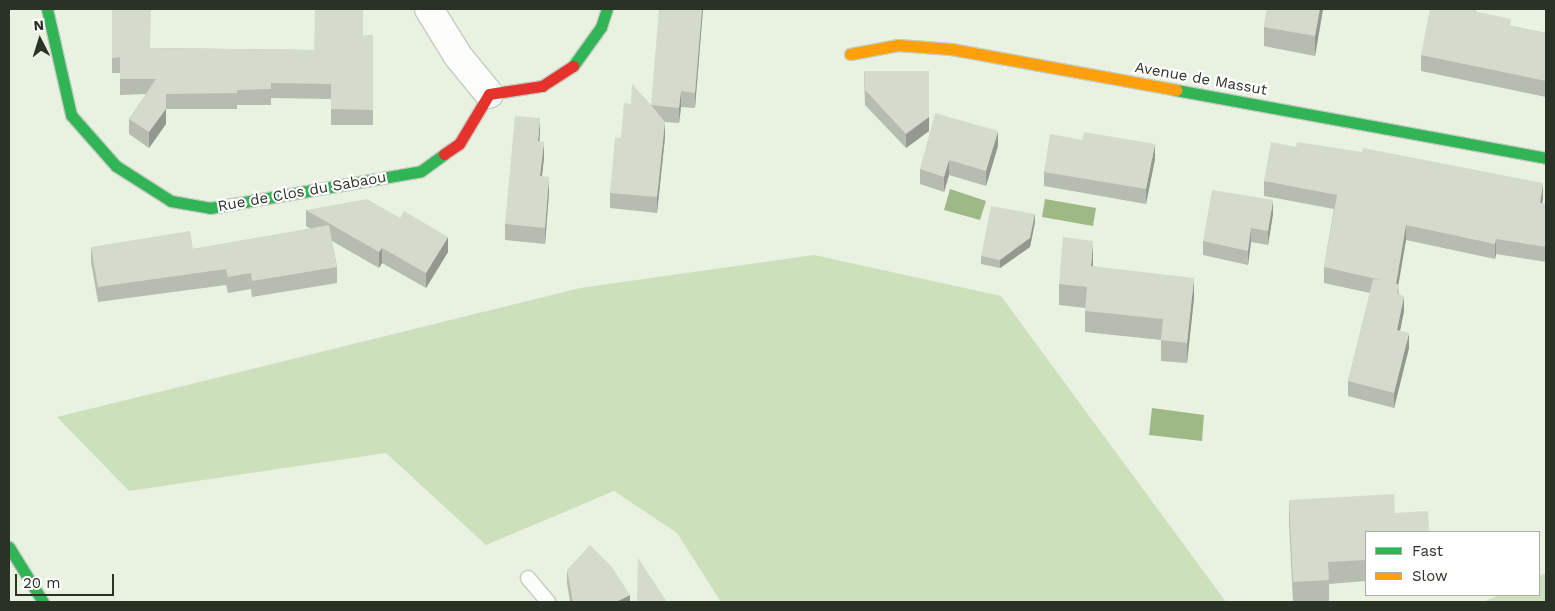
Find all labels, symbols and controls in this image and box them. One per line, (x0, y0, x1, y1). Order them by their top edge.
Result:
north arrow (15, 15, 65, 65)
text: N (33, 17, 45, 33)
street label: Avenue de Massut (1134, 59, 1268, 99)
street label: Rue de Clos du Sabaou (216, 168, 388, 216)
legend (1365, 531, 1540, 596)
text: Fast (1412, 542, 1443, 560)
scale bar (18, 564, 116, 596)
text: Slow (1412, 567, 1448, 585)
text: 20 m (23, 574, 61, 592)

